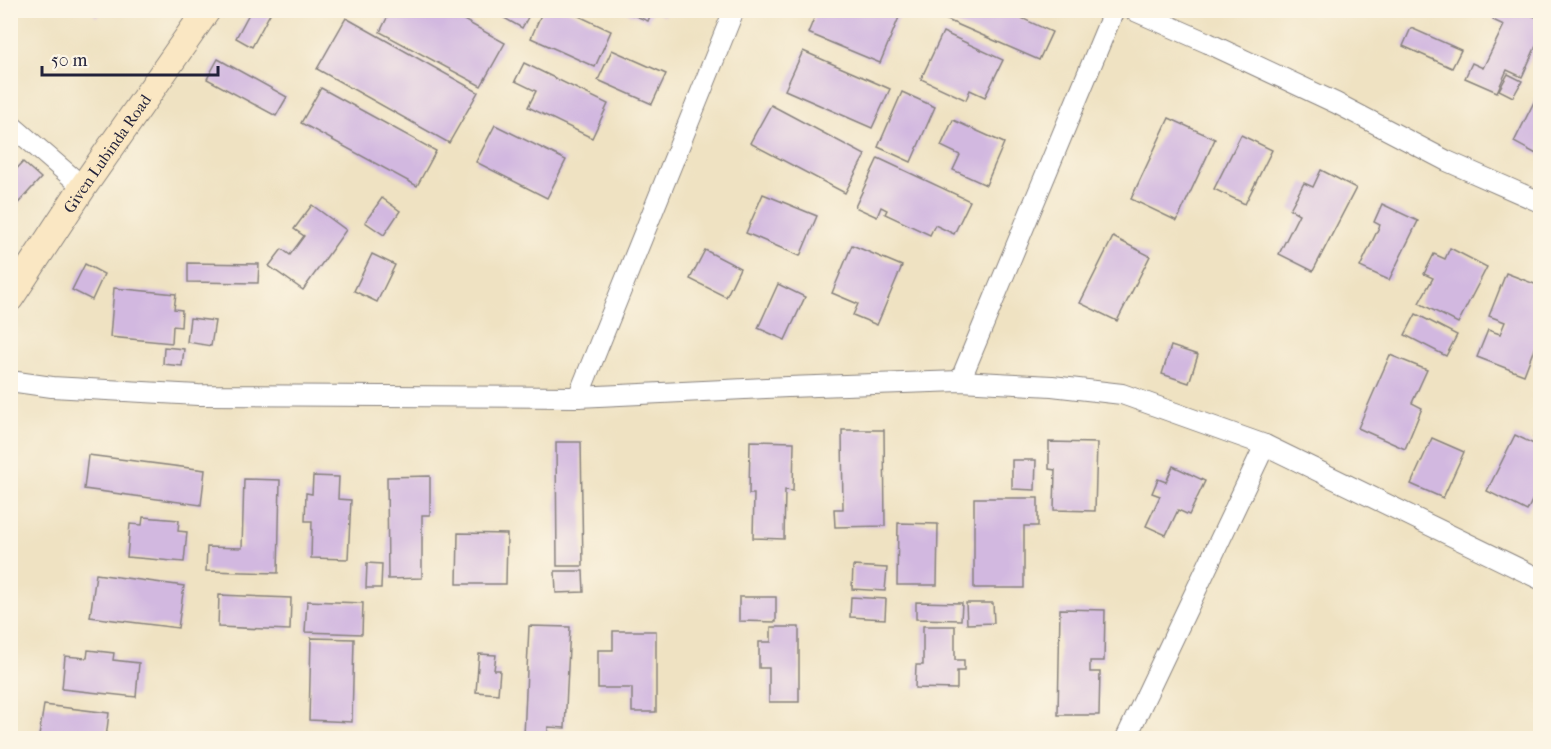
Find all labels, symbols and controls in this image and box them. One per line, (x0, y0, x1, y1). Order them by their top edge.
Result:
scale bar (42, 39, 218, 77)
text: 50 m (51, 50, 88, 71)
street label: Given Lubinda Road (60, 90, 155, 217)

